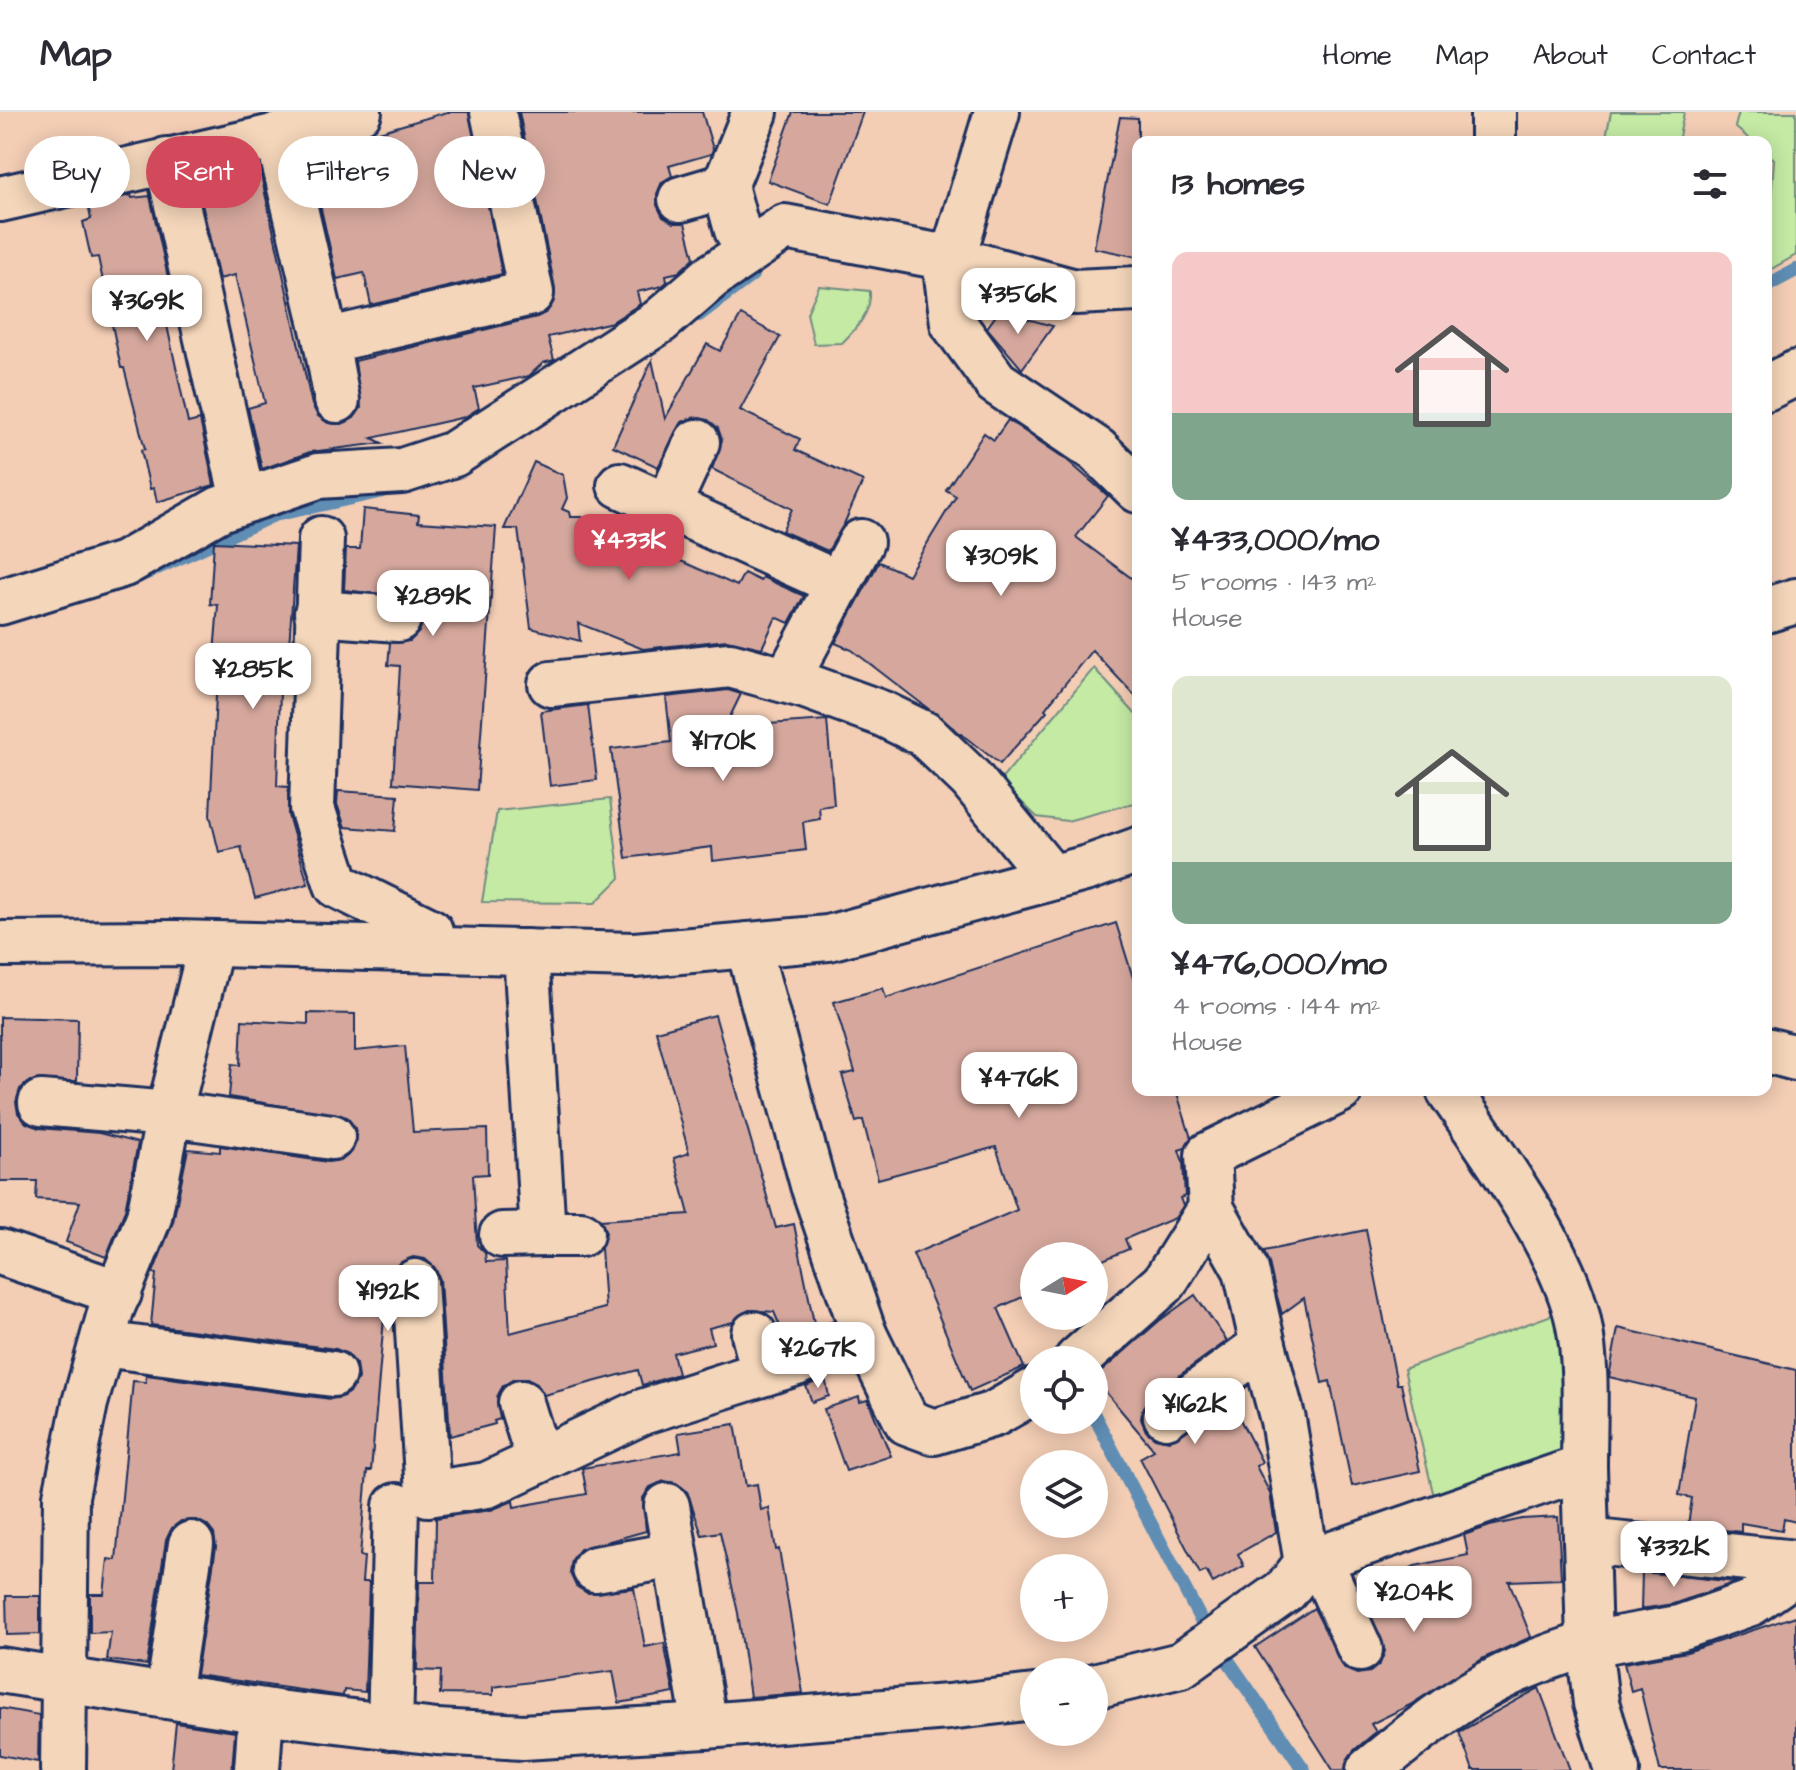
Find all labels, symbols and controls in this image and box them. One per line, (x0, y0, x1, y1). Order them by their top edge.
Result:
text: Map (40, 29, 112, 81)
text: Home (1322, 36, 1392, 75)
text: Map (1436, 36, 1489, 75)
text: About (1533, 36, 1608, 75)
text: Contact (1652, 36, 1756, 75)
chip: Buy (24, 136, 130, 208)
chip: Rent (146, 136, 262, 208)
chip: Filters (278, 136, 418, 208)
chip: New (434, 136, 545, 208)
text: 13 homes (1172, 160, 1305, 208)
icon: filters (1688, 162, 1732, 206)
pin: ¥356K (962, 268, 1074, 336)
pin: ¥369K (91, 275, 203, 343)
text: ¥356K (979, 276, 1057, 312)
text: ¥369K (110, 283, 184, 319)
icon: home (1380, 304, 1524, 448)
pin: ¥433K (573, 514, 685, 582)
text: ¥433,000/mo (1172, 516, 1379, 564)
text: ¥433K (592, 522, 666, 558)
pin: ¥309K (945, 530, 1057, 598)
text: ¥309K (964, 538, 1038, 574)
text: 5 rooms · 143 m² (1172, 564, 1377, 600)
pin: ¥289K (377, 570, 489, 638)
text: ¥289K (395, 578, 471, 614)
text: House (1172, 600, 1243, 636)
pin: ¥285K (197, 643, 309, 711)
text: ¥285K (213, 651, 293, 687)
pin: ¥170K (667, 715, 779, 783)
text: ¥170K (690, 723, 756, 759)
icon: home (1380, 728, 1524, 872)
text: ¥476,000/mo (1172, 940, 1387, 988)
text: 4 rooms · 144 m² (1172, 988, 1381, 1024)
text: House (1172, 1024, 1243, 1060)
pin: ¥476K (963, 1052, 1075, 1120)
text: ¥476K (979, 1060, 1059, 1096)
north arrow (1020, 1242, 1108, 1330)
map controls (1020, 1242, 1108, 1746)
pin: ¥192K (332, 1265, 444, 1333)
text: ¥192K (357, 1273, 419, 1309)
pin: ¥267K (762, 1322, 874, 1390)
text: ¥267K (780, 1330, 856, 1366)
button: locate (1020, 1346, 1108, 1434)
pin: ¥162K (1139, 1378, 1251, 1446)
text: ¥162K (1163, 1386, 1227, 1422)
button: layers (1020, 1450, 1108, 1538)
pin: ¥332K (1618, 1521, 1730, 1589)
text: ¥332K (1639, 1529, 1709, 1565)
button: + (1020, 1554, 1108, 1642)
pin: ¥204K (1358, 1566, 1470, 1634)
text: ¥204K (1375, 1574, 1453, 1610)
button: − (1020, 1658, 1108, 1746)

